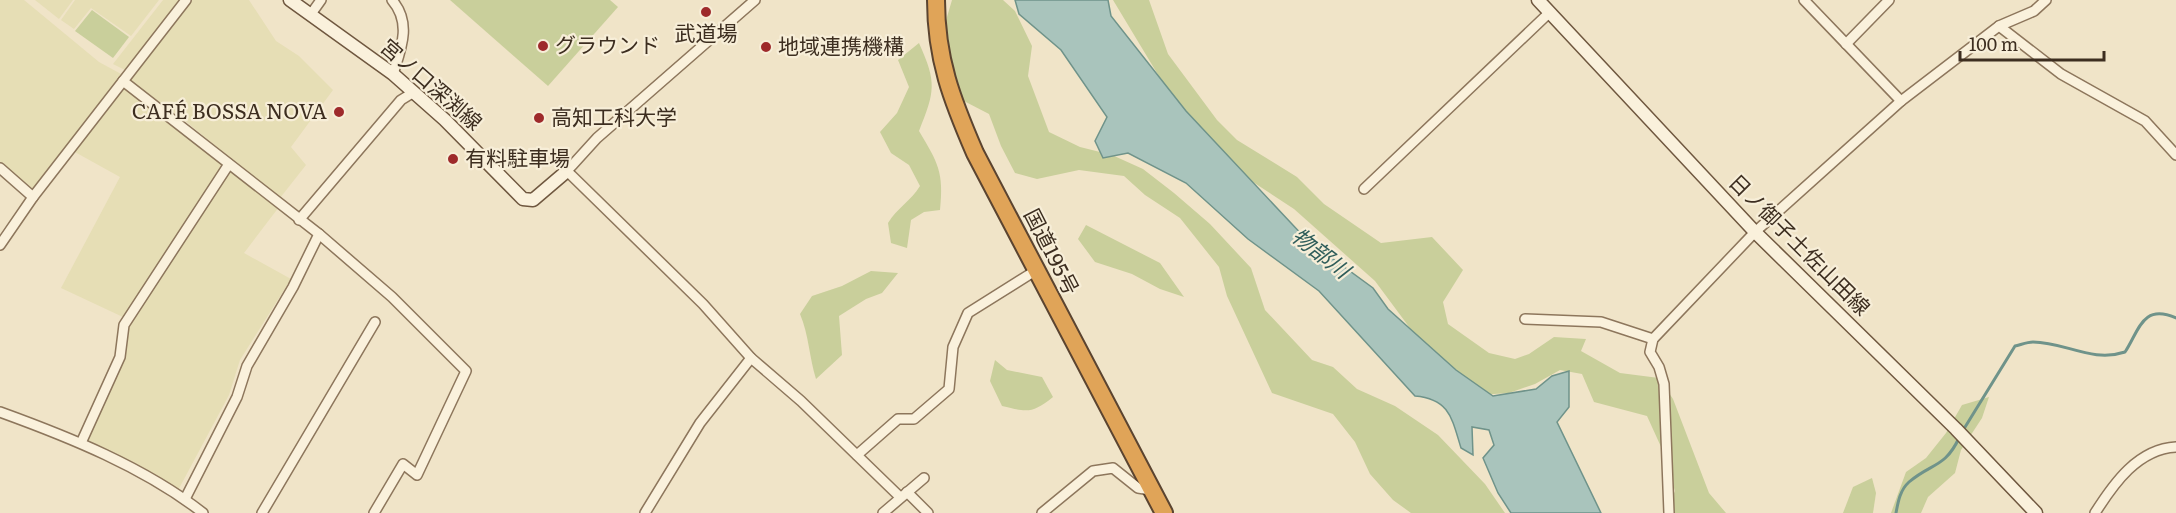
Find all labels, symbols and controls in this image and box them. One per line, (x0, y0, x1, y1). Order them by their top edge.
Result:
marker: 武道場 (699, 5, 713, 19)
place label: 武道場 (675, 16, 738, 47)
scale bar (1960, 24, 2104, 62)
place label: グラウンド (555, 28, 660, 59)
place label: 地域連携機構 (778, 29, 904, 60)
street label: 宮ノ口深渕線 (375, 30, 490, 136)
text: 100 m (1969, 30, 2018, 57)
marker: グラウンド (536, 39, 550, 53)
marker: 地域連携機構 (759, 40, 773, 54)
place label: CAFÉ BOSSA NOVA (132, 94, 328, 125)
place label: 高知工科大学 (551, 100, 677, 131)
marker: CAFÉ BOSSA NOVA (332, 105, 346, 119)
marker: 高知工科大学 (532, 111, 546, 125)
place label: 有料駐車場 (465, 141, 570, 172)
marker: 有料駐車場 (446, 152, 460, 166)
street label: 日ノ御子土佐山田線 (1723, 165, 1879, 321)
street label: 国道195号 (1018, 202, 1088, 299)
water label: 物部川 (1286, 218, 1360, 286)

